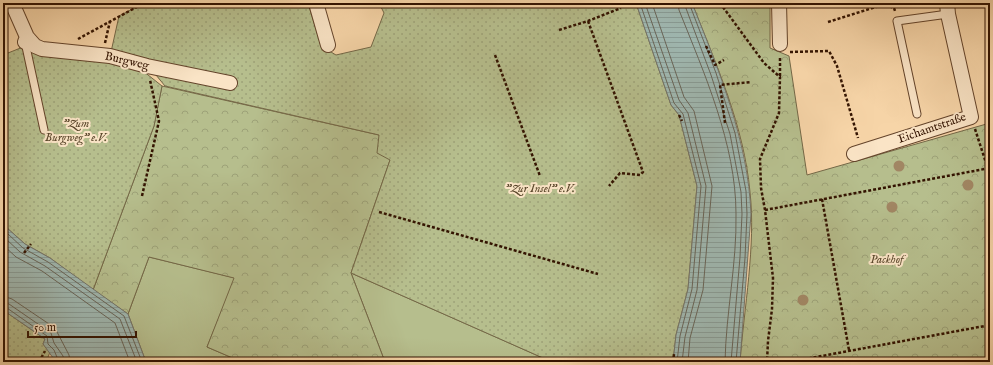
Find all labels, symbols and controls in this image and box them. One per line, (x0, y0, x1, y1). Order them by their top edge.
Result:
street label: Burgweg (103, 49, 151, 73)
street label: Eichamtstraße (896, 109, 969, 147)
park label: "Zum Burgweg" e.V. (45, 116, 108, 146)
park label: "Zur Insel" e.V. (505, 181, 575, 197)
park label: Packhof (870, 252, 907, 267)
scale bar (28, 313, 136, 339)
text: 50 m (34, 320, 56, 335)

